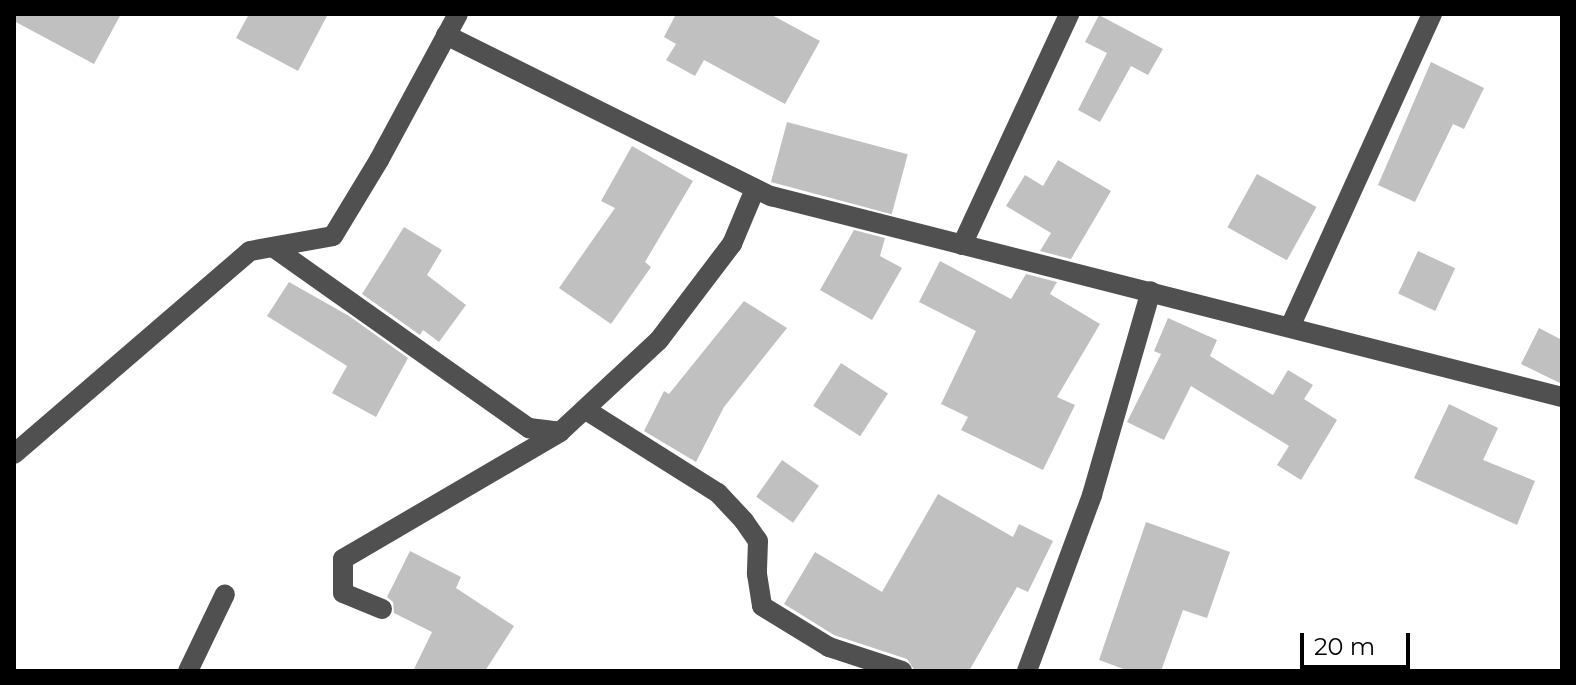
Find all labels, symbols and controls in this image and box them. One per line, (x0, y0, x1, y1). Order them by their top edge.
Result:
scale bar (1304, 617, 1414, 667)
text: 20 m (1314, 632, 1375, 661)

